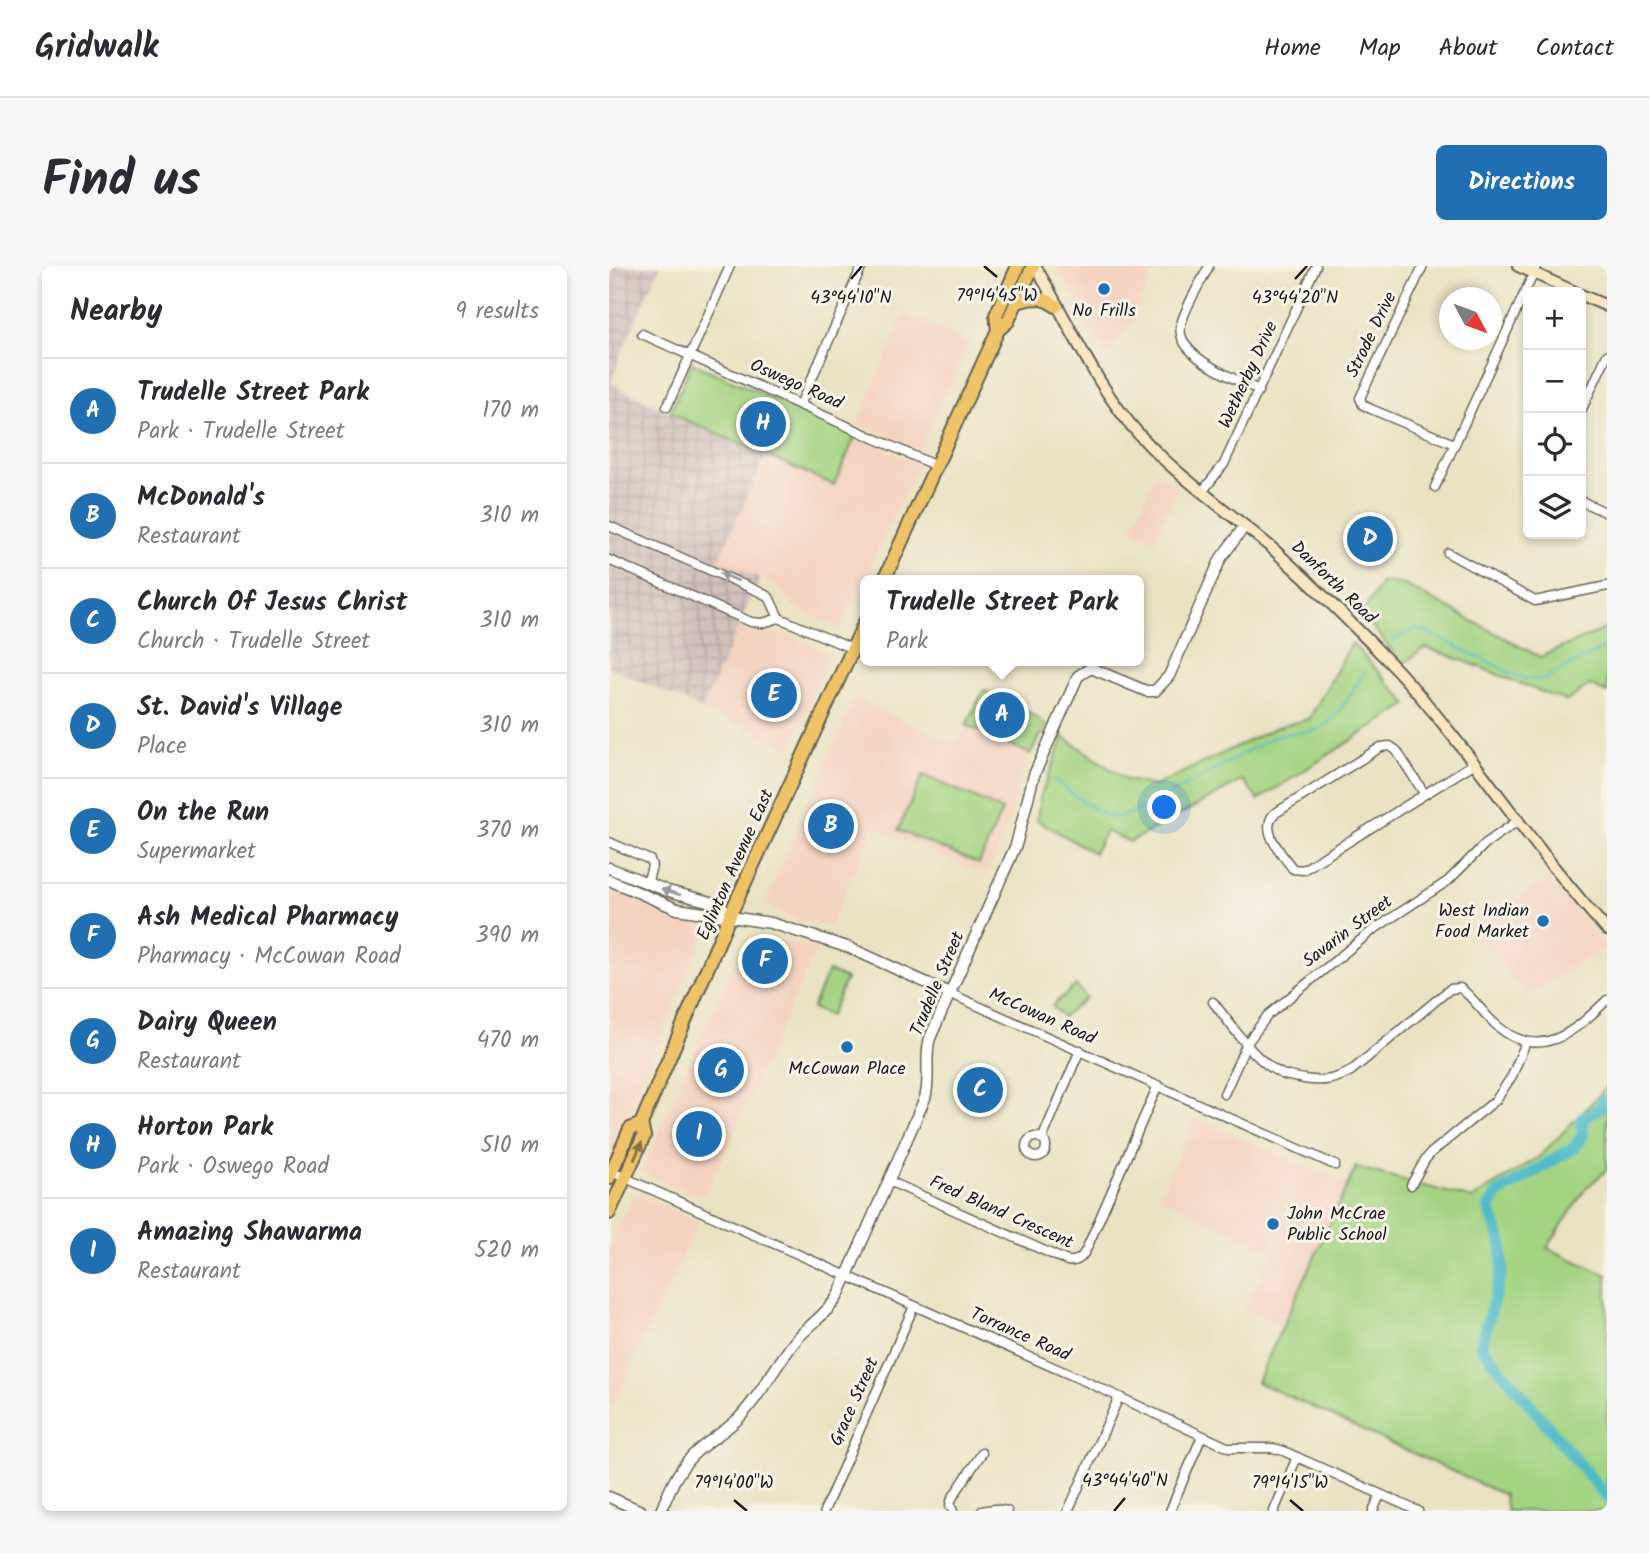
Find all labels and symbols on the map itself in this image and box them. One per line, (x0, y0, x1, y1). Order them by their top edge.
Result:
marker: No Frills (1096, 281, 1112, 297)
text: 79°14'45"W (957, 282, 1037, 311)
text: 43°44'10"N (810, 284, 892, 313)
text: 43°44'20"N (1252, 284, 1338, 313)
street label: Strode Drive (1339, 287, 1405, 383)
north arrow (1439, 287, 1502, 350)
place label: No Frills (1072, 297, 1136, 326)
street label: Wetherby Drive (1211, 317, 1287, 433)
street label: Oswego Road (745, 352, 848, 419)
pin: H (740, 398, 786, 450)
pin: D (1347, 513, 1393, 565)
street label: Danforth Road (1286, 537, 1380, 629)
one-way arrow (718, 571, 739, 582)
pin: E (751, 669, 797, 721)
pin: A (979, 689, 1025, 741)
street label: Eglinton Avenue East (690, 784, 783, 945)
your location (1147, 790, 1181, 824)
pin: B (808, 800, 854, 852)
one-way arrow (660, 886, 681, 897)
street label: Savarin Street (1297, 888, 1400, 976)
place label: West Indian Food Market (1435, 897, 1530, 947)
marker: West Indian Food Market (1535, 913, 1551, 929)
street label: Trudelle Street (903, 926, 973, 1041)
pin: F (742, 935, 788, 987)
street label: McCowan Road (984, 980, 1101, 1054)
marker: McCowan Place (839, 1039, 855, 1055)
pin: G (698, 1044, 744, 1096)
place label: McCowan Place (788, 1055, 906, 1084)
pin: C (957, 1064, 1003, 1116)
pin: I (676, 1108, 722, 1160)
one-way arrow (633, 1141, 644, 1162)
street label: Fred Bland Crescent (924, 1168, 1079, 1258)
place label: John McCrae Public School (1287, 1200, 1387, 1250)
marker: John McCrae Public School (1265, 1216, 1281, 1232)
street label: Torrance Road (965, 1300, 1076, 1370)
street label: Grace Street (823, 1352, 888, 1451)
text: 43°44'40"N (1082, 1467, 1168, 1496)
text: 79°14'00"W (694, 1469, 774, 1498)
text: 79°14'15"W (1252, 1469, 1328, 1498)

